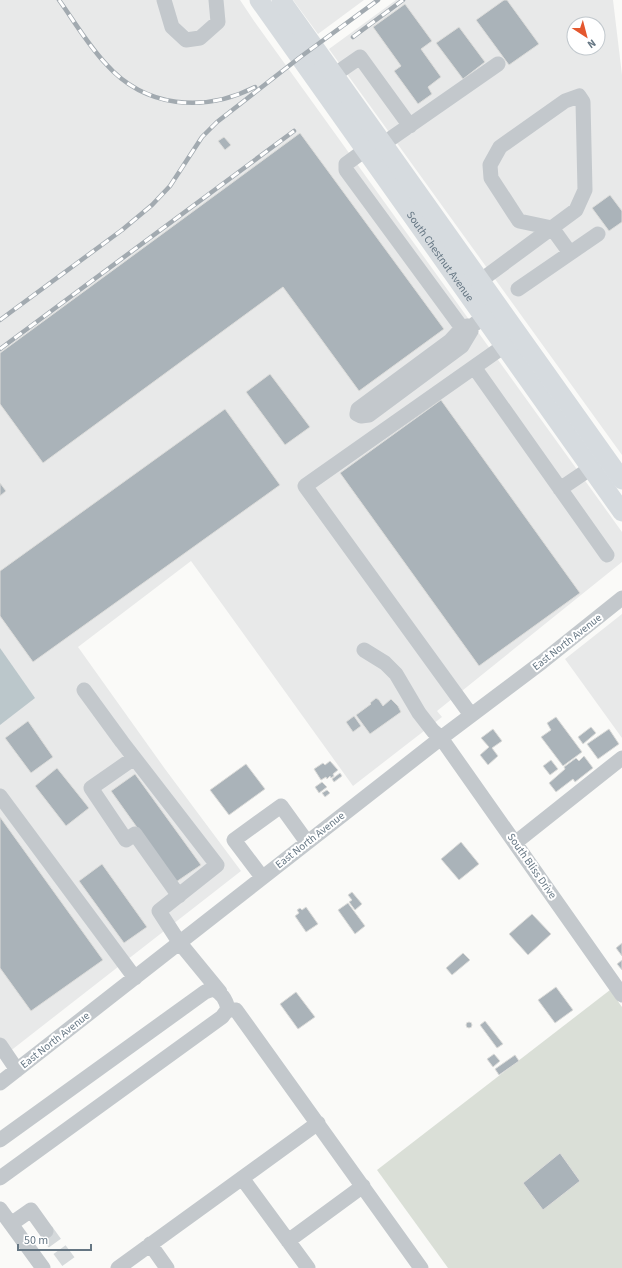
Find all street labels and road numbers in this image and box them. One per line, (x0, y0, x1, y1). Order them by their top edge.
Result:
street label: South Chestnut Avenue (403, 208, 478, 305)
street label: East North Avenue (529, 610, 605, 674)
street label: East North Avenue (272, 808, 348, 872)
street label: South Bliss Drive (504, 830, 561, 902)
street label: East North Avenue (17, 1008, 93, 1072)

